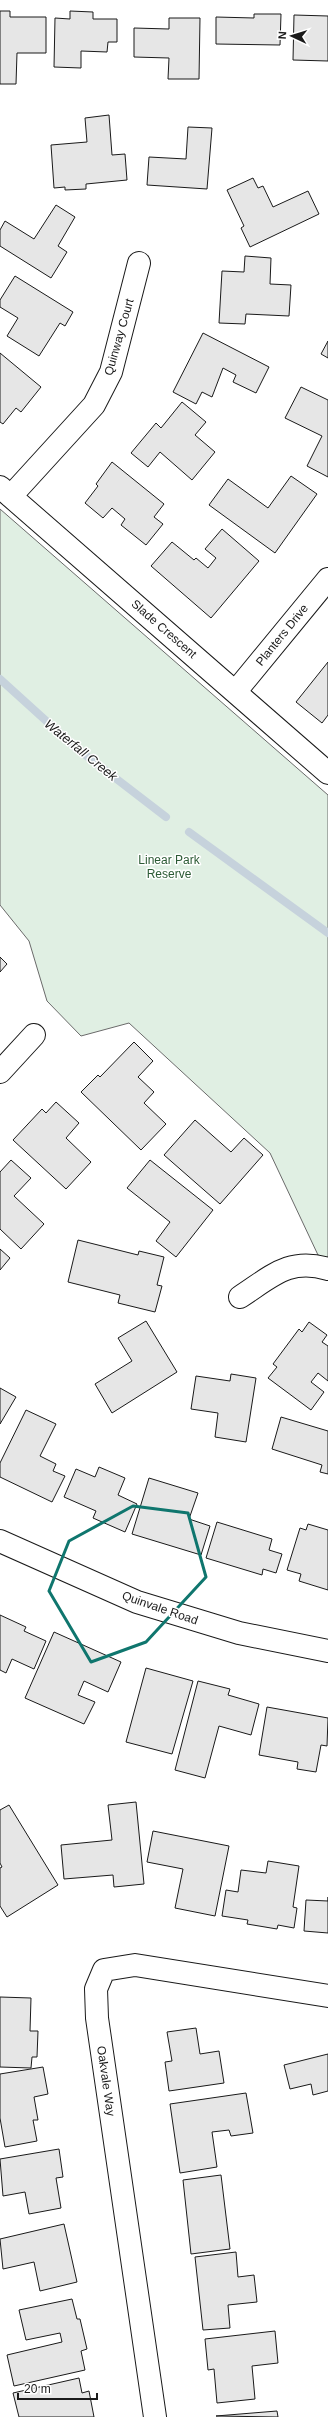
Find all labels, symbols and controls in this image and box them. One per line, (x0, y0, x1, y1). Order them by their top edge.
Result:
north arrow (272, 16, 312, 56)
text: N (276, 31, 288, 40)
street label: Quinway Court (101, 296, 137, 377)
street label: Slade Crescent (128, 597, 200, 662)
street label: Planters Drive (253, 601, 311, 669)
water label: Waterfall Creek (42, 716, 122, 785)
park label: Linear Park Reserve (138, 853, 201, 881)
street label: Quinvale Road (120, 1588, 200, 1628)
street label: Oakvale Way (94, 2045, 118, 2117)
scale bar (18, 2375, 97, 2401)
text: 20 m (24, 2382, 51, 2396)

